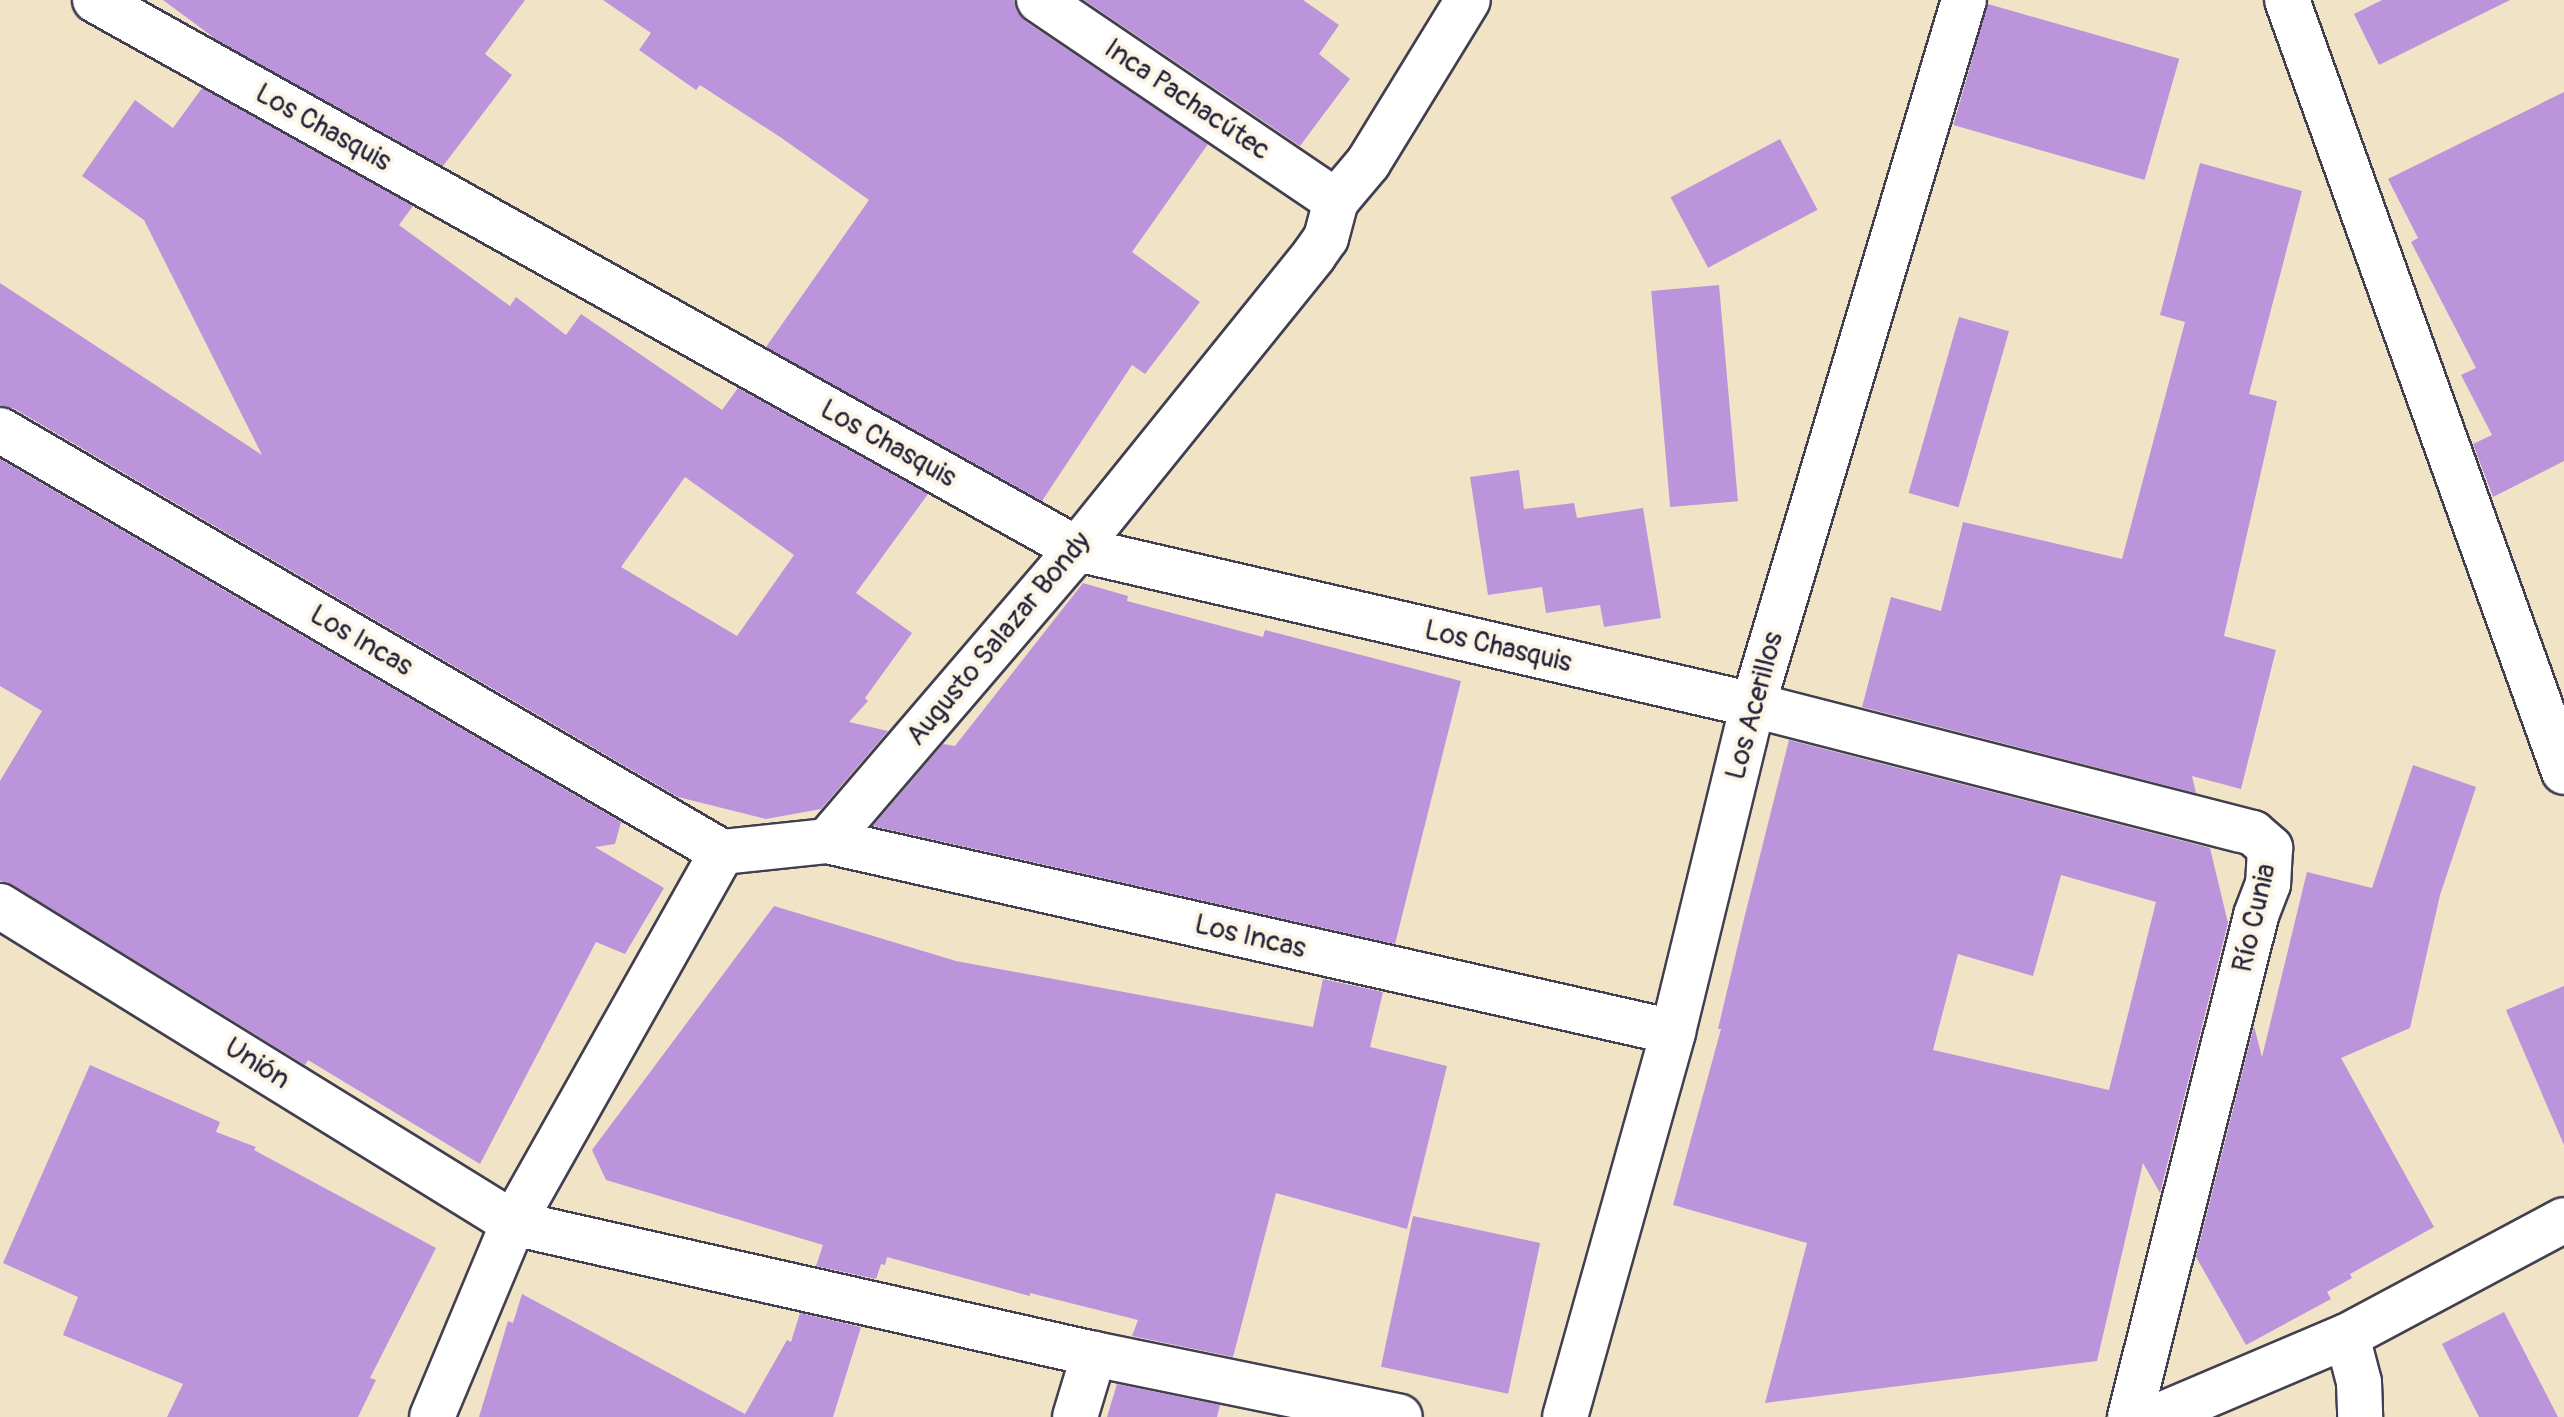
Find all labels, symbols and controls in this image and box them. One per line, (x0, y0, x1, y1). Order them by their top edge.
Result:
street label: Inca Pachacútec (1098, 32, 1276, 168)
street label: Los Chasquis (249, 77, 397, 179)
street label: Los Chasquis (814, 393, 962, 495)
street label: Augusto Salazar Bondy (900, 525, 1098, 753)
street label: Los Incas (304, 598, 418, 684)
street label: Los Chasquis (1421, 614, 1575, 680)
street label: Los Acerillos (1719, 628, 1791, 784)
street label: Río Cunia (2226, 860, 2284, 976)
street label: Los Incas (1191, 908, 1309, 966)
street label: Unión (218, 1031, 296, 1097)

